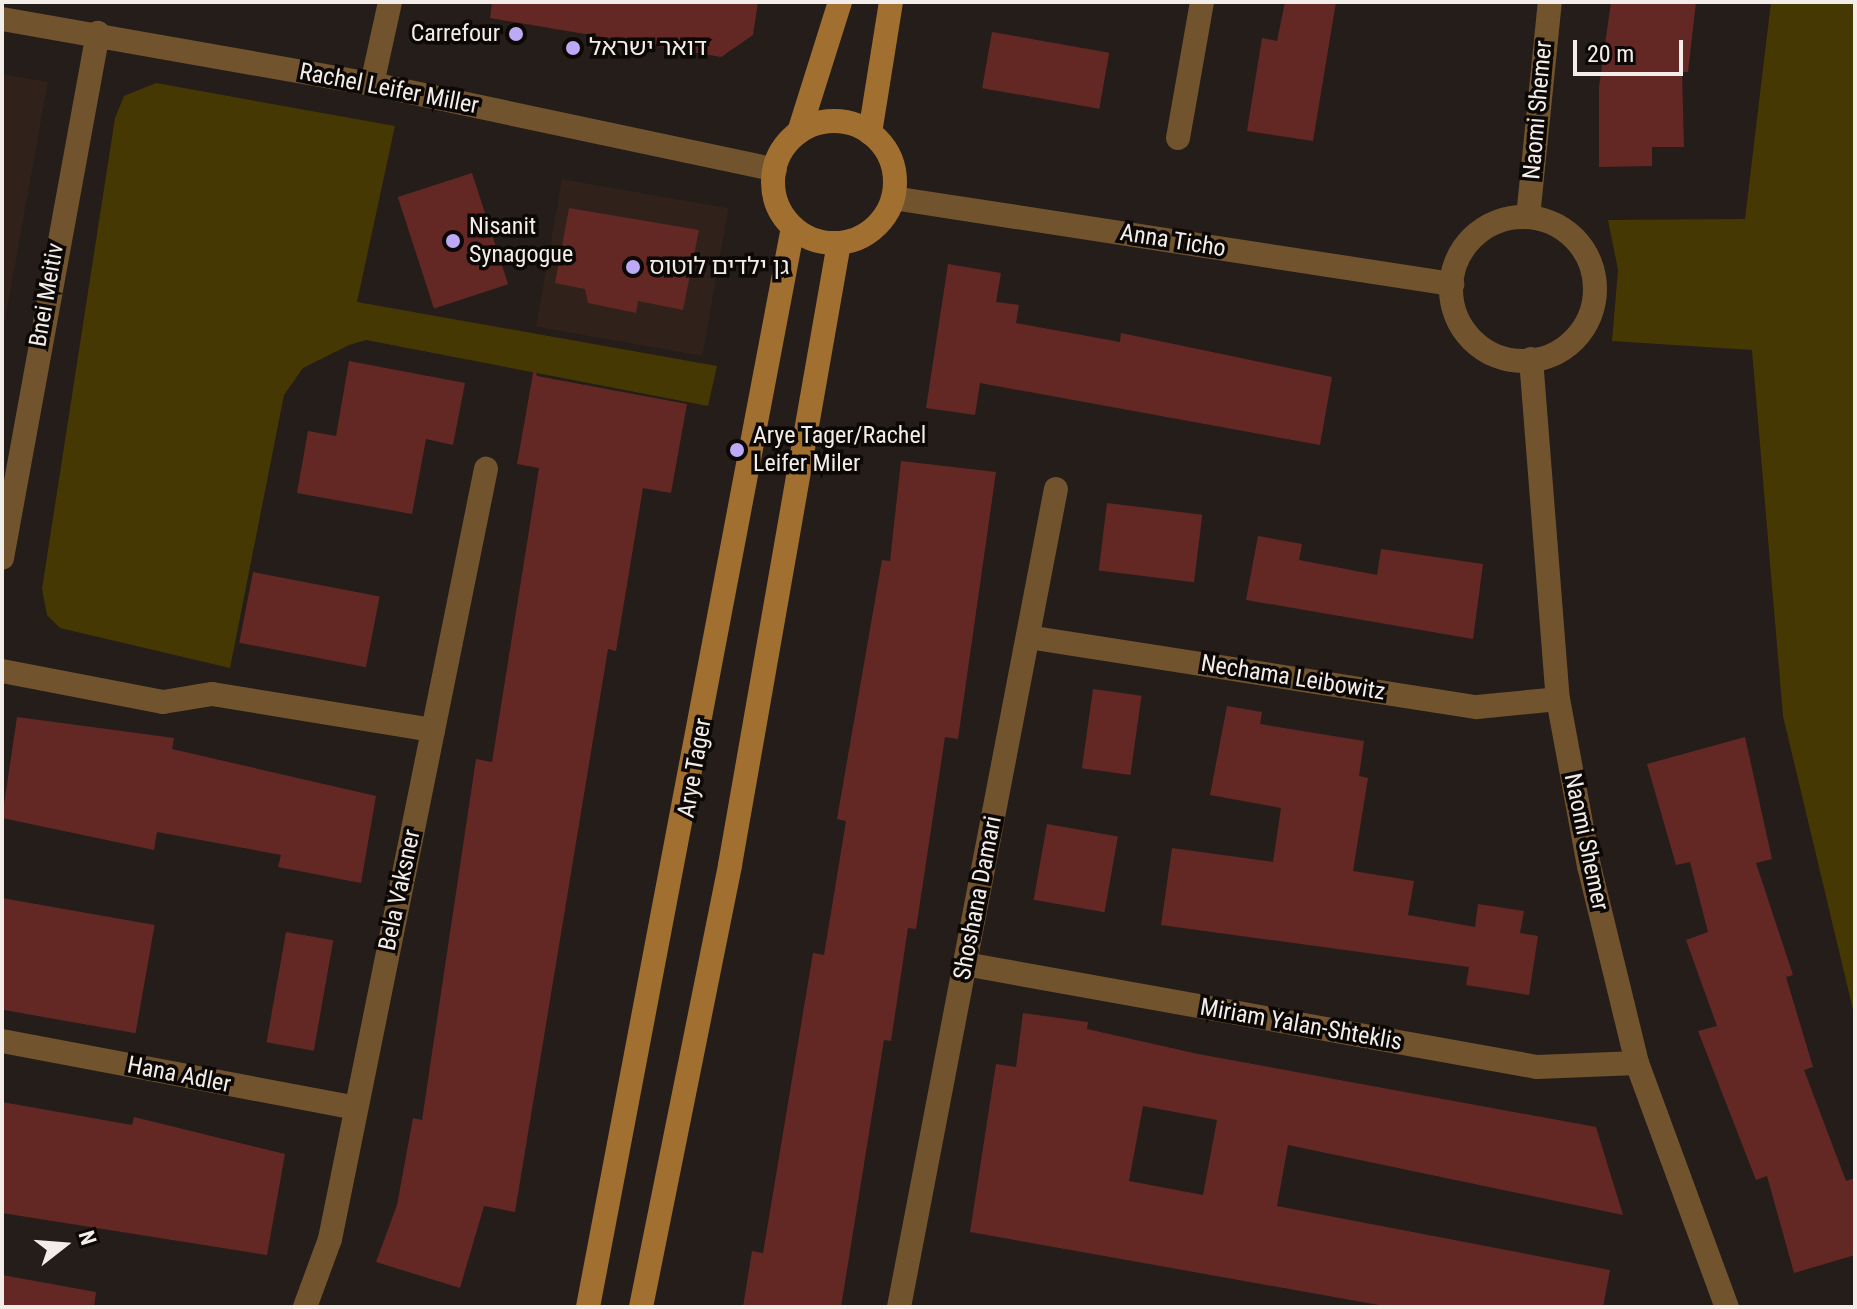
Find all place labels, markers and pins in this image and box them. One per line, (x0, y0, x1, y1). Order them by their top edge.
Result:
place label: Carrefour (411, 20, 500, 48)
marker: Carrefour (507, 25, 525, 43)
place label: דואר ישראל (589, 34, 707, 62)
marker: דואר ישראל (564, 39, 582, 57)
place label: Nisanit Synagogue (469, 213, 573, 269)
marker: Nisanit Synagogue (444, 232, 462, 250)
place label: גן ילדים לוטוס (649, 253, 789, 281)
marker: גן ילדים לוטוס (624, 258, 642, 276)
place label: Arye Tager/Rachel Leifer Miler (753, 422, 927, 478)
marker: Arye Tager/Rachel Leifer Miler (728, 441, 746, 459)

